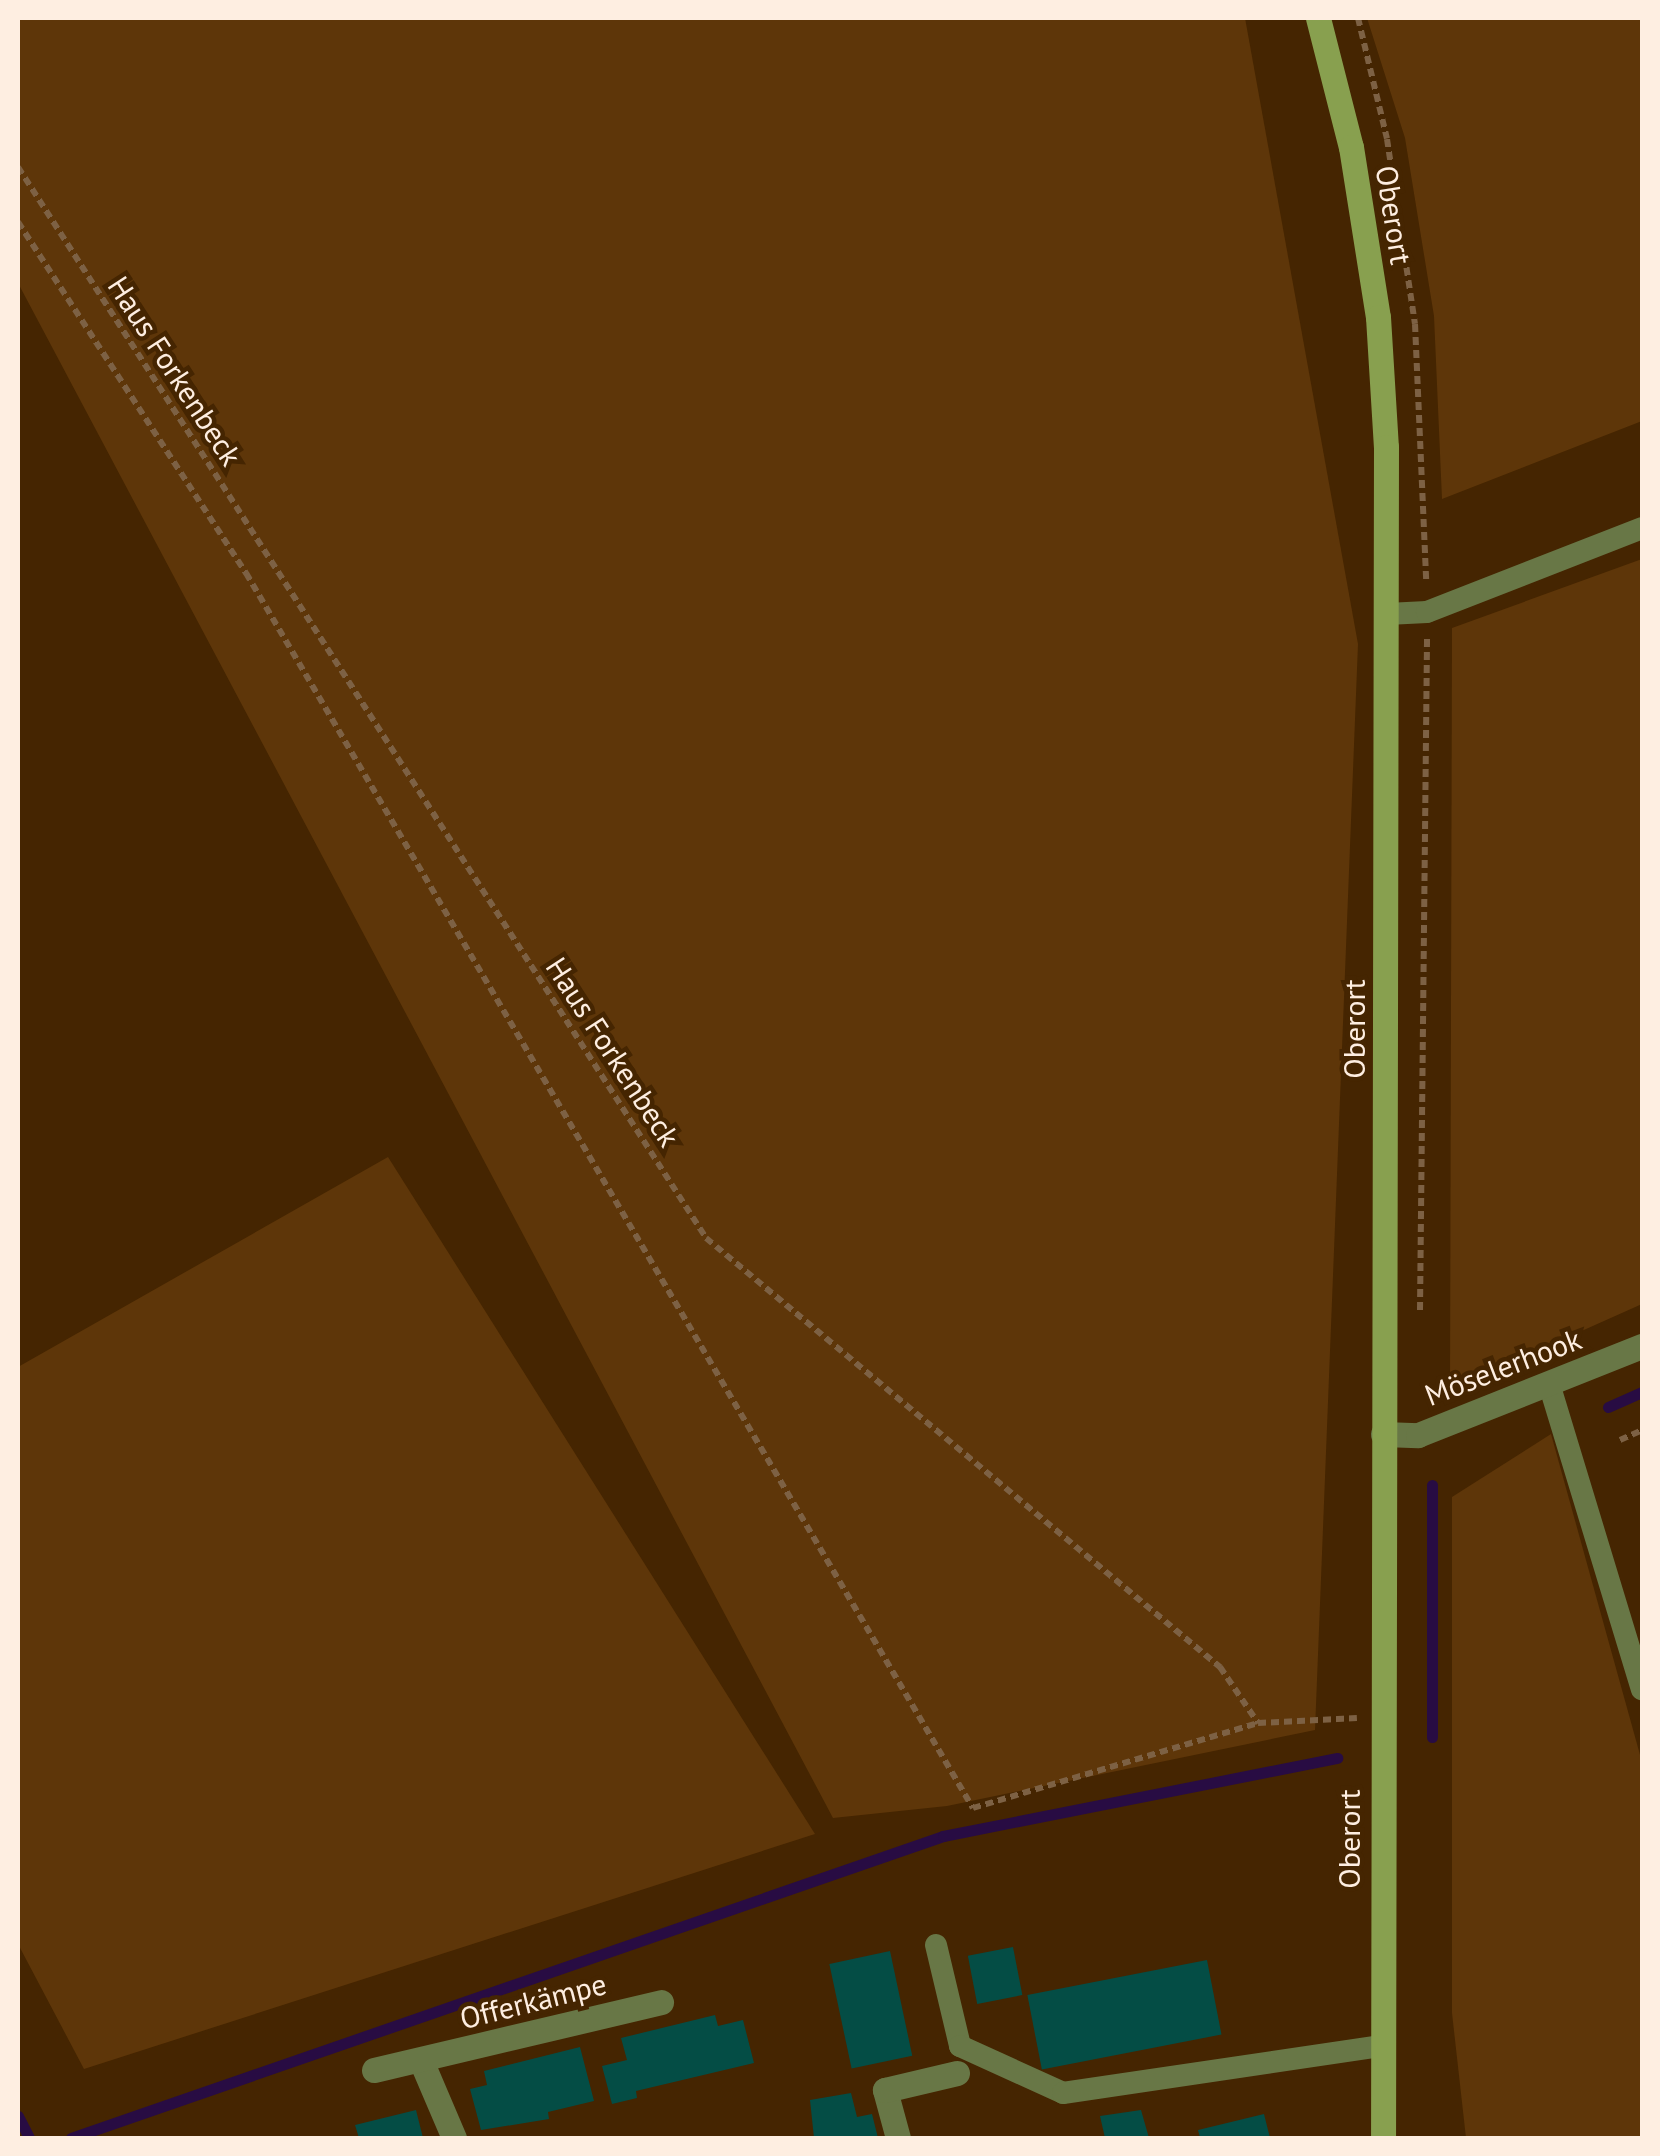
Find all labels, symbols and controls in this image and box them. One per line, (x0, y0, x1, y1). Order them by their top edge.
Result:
street label: Oberort (1368, 163, 1420, 267)
street label: Haus Forkenbeck (100, 270, 250, 472)
street label: Haus Forkenbeck (538, 951, 688, 1153)
street label: Oberort (1336, 979, 1372, 1079)
street label: Möselerhook (1420, 1321, 1586, 1413)
street label: Oberort (1331, 1789, 1367, 1889)
street label: Offerkämpe (456, 1965, 610, 2037)

